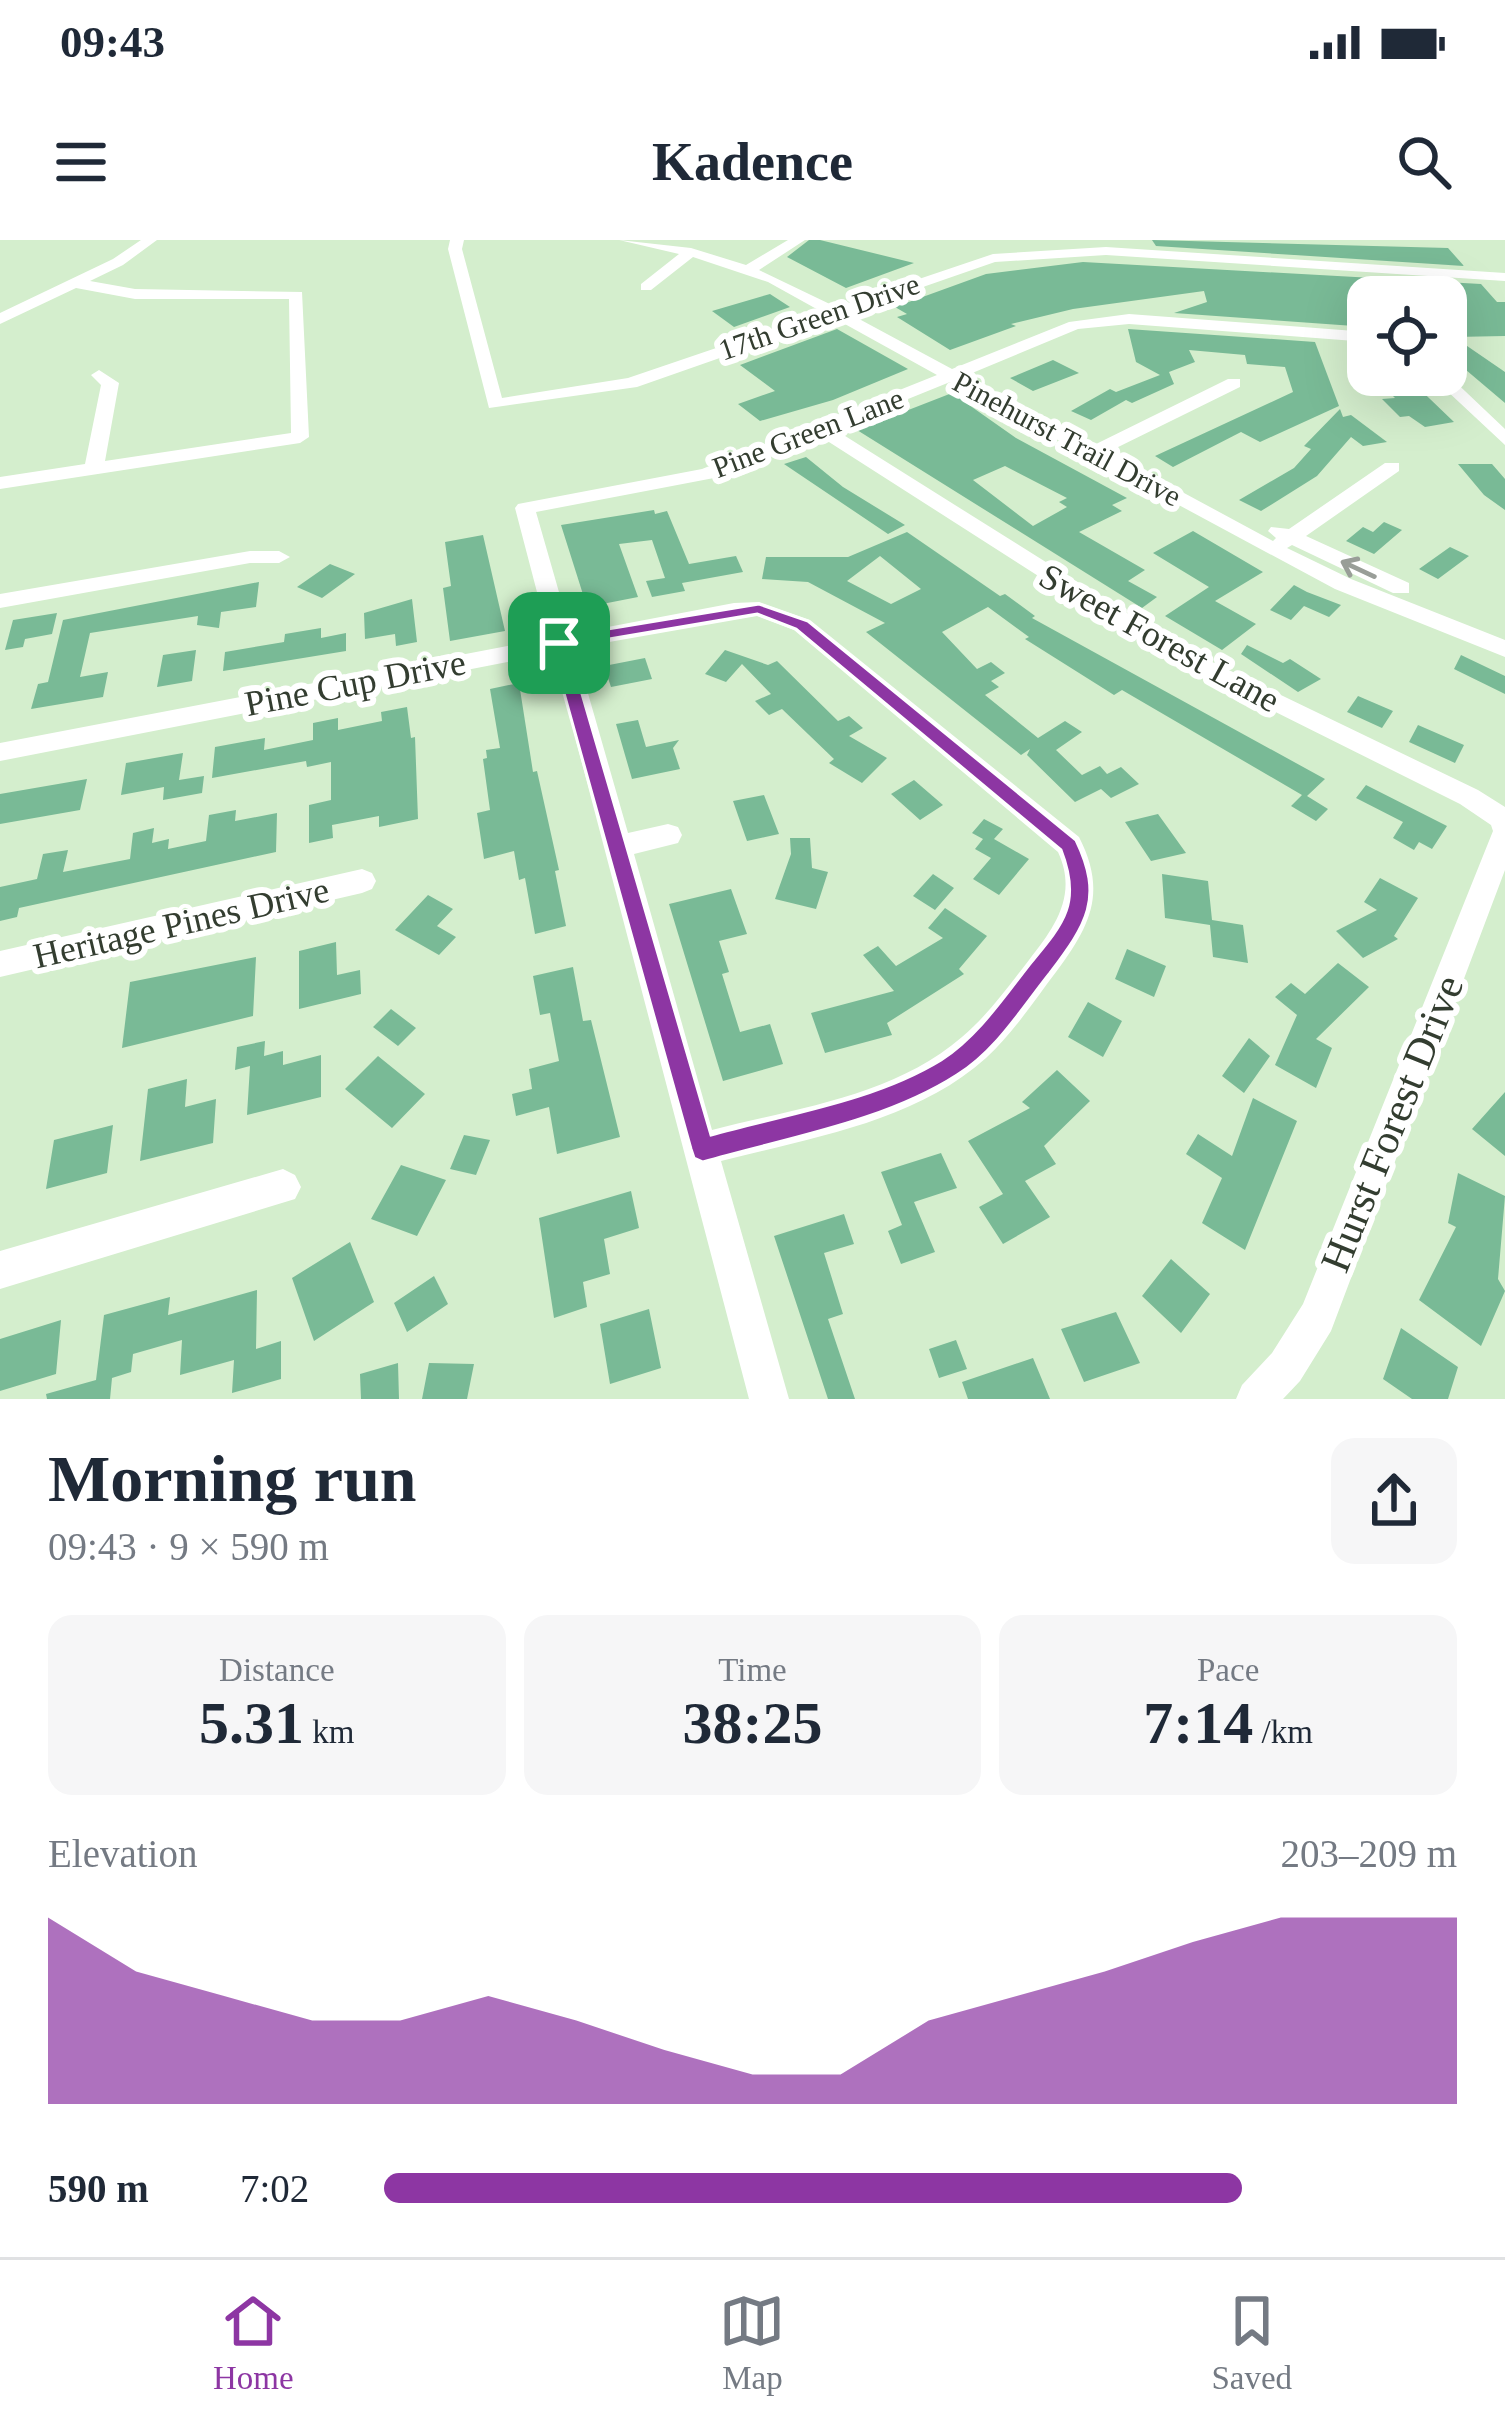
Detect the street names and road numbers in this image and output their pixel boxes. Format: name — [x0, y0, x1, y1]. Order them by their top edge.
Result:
street label: 17th Green Drive — [714, 267, 923, 366]
street label: Pinehurst Trail Drive — [948, 365, 1187, 513]
street label: Pine Green Lane — [708, 381, 908, 484]
street label: Sweet Forest Lane — [1033, 555, 1286, 720]
street label: Pine Cup Drive — [241, 642, 469, 724]
street label: Heritage Pines Drive — [30, 870, 333, 976]
street label: Hurst Forest Drive — [1312, 969, 1472, 1278]

